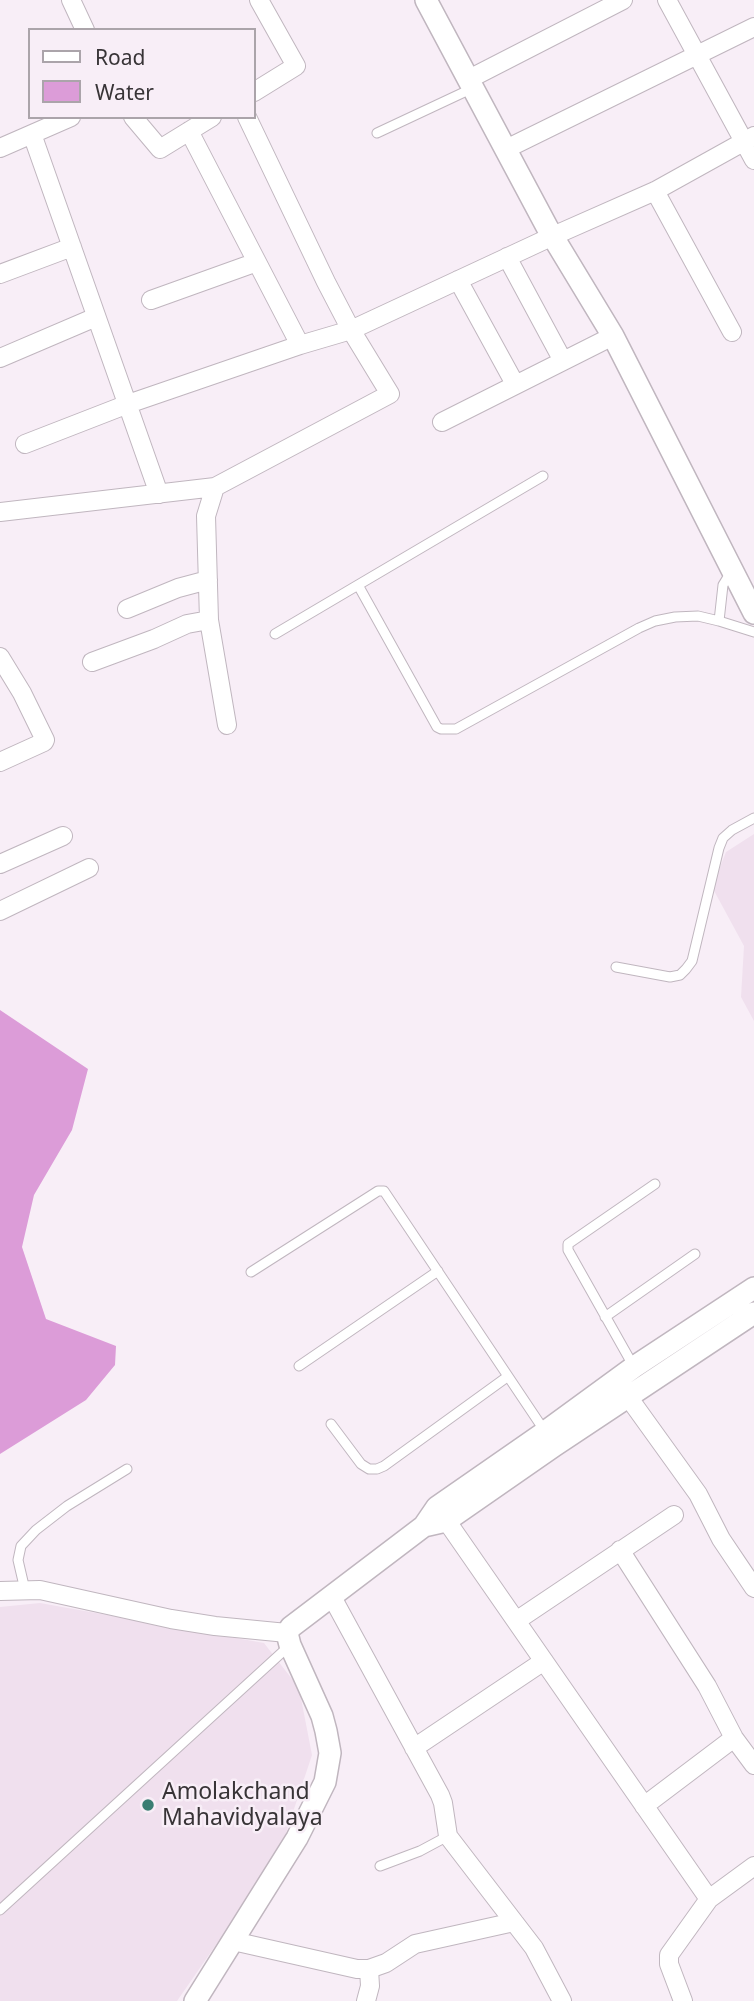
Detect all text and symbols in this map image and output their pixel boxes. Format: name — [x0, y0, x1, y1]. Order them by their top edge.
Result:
legend — [28, 28, 256, 119]
text: Road — [95, 43, 145, 71]
text: Water — [95, 78, 154, 106]
place label: Amolakchand Mahavidyalaya — [162, 1778, 323, 1832]
marker: Amolakchand Mahavidyalaya — [140, 1797, 156, 1813]

